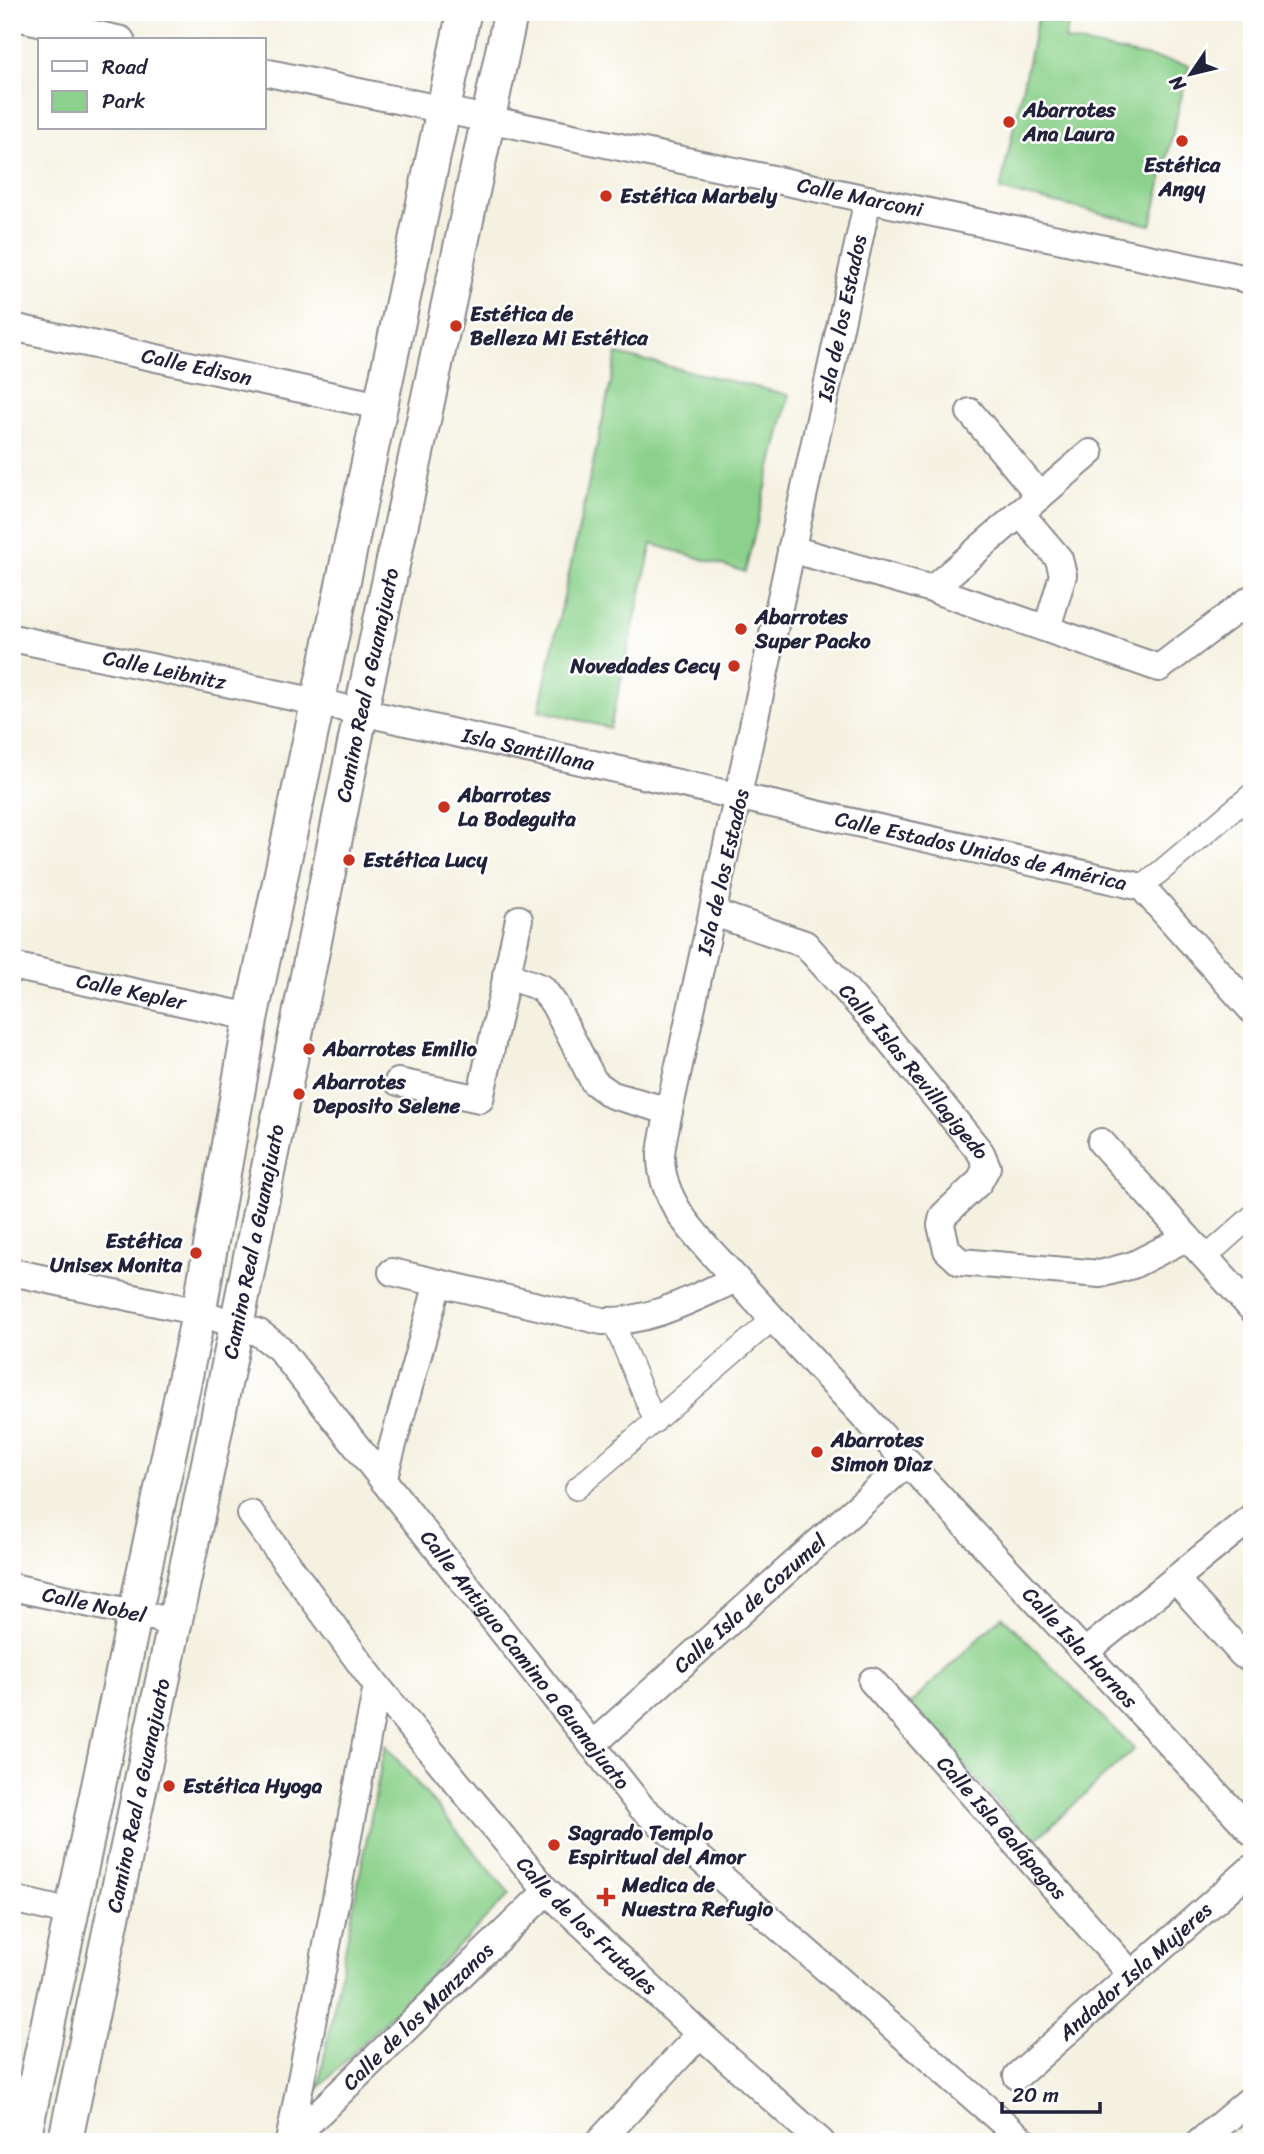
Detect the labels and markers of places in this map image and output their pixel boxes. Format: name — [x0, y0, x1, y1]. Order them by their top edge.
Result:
place label: Abarrotes Ana Laura — [1022, 91, 1116, 153]
marker: Abarrotes Ana Laura — [1001, 114, 1017, 130]
marker: Estética Angy — [1174, 133, 1190, 149]
place label: Estética Angy — [1144, 146, 1222, 208]
place label: Estética Marbely — [620, 177, 778, 215]
marker: Estética Marbely — [598, 188, 614, 204]
place label: Estética de Belleza Mi Estética — [470, 295, 649, 357]
marker: Estética de Belleza Mi Estética — [448, 318, 464, 334]
place label: Abarrotes Super Packo — [754, 598, 871, 660]
marker: Abarrotes Super Packo — [733, 621, 749, 637]
place label: Novedades Cecy — [570, 647, 721, 685]
marker: Novedades Cecy — [726, 658, 742, 674]
place label: Abarrotes La Bodeguita — [457, 776, 576, 838]
marker: Abarrotes La Bodeguita — [436, 799, 452, 815]
place label: Estética Lucy — [363, 841, 488, 879]
marker: Estética Lucy — [341, 852, 357, 868]
place label: Abarrotes Emilio — [322, 1030, 478, 1068]
marker: Abarrotes Emilio — [301, 1041, 317, 1057]
place label: Abarrotes Deposito Selene — [312, 1063, 461, 1125]
marker: Abarrotes Deposito Selene — [291, 1086, 307, 1102]
place label: Estética Unisex Monita — [50, 1222, 183, 1284]
marker: Estética Unisex Monita — [188, 1245, 204, 1261]
place label: Abarrotes Simon Diaz — [830, 1421, 933, 1483]
marker: Abarrotes Simon Diaz — [809, 1444, 825, 1460]
place label: Estética Hyoga — [183, 1767, 323, 1805]
marker: Estética Hyoga — [161, 1778, 177, 1794]
place label: Sagrado Templo Espiritual del Amor — [567, 1814, 747, 1876]
marker: Sagrado Templo Espiritual del Amor — [546, 1837, 562, 1853]
place label: Medica de Nuestra Refugio — [621, 1866, 774, 1928]
marker: Medica de Nuestra Refugio — [596, 1887, 616, 1907]

